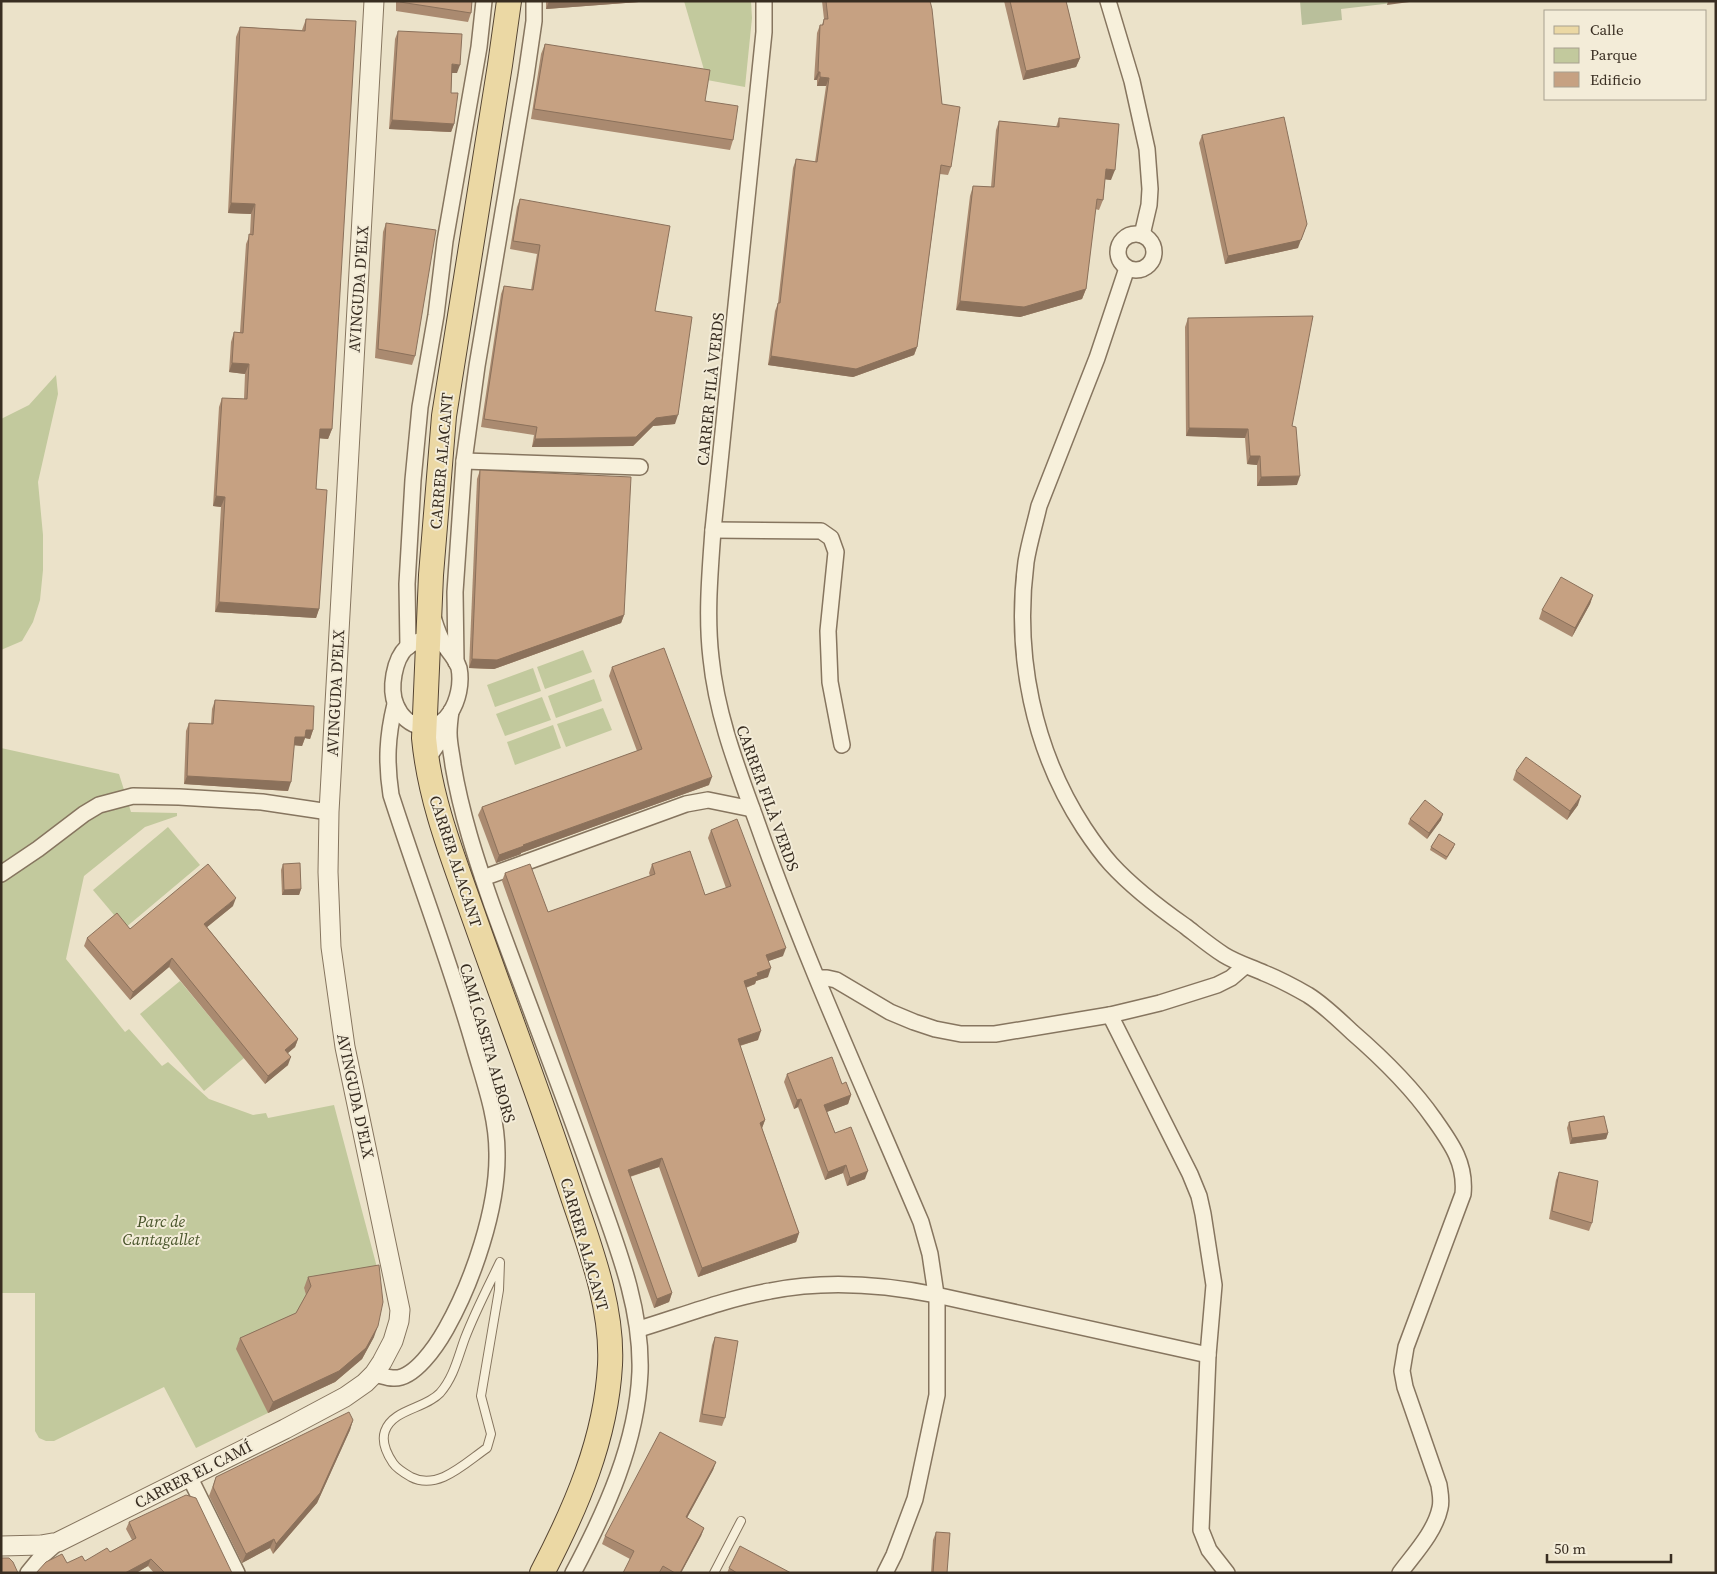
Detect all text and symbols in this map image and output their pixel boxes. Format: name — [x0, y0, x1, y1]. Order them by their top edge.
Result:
legend — [1544, 10, 1707, 100]
text: Calle — [1590, 19, 1624, 40]
text: Parque — [1590, 44, 1638, 65]
text: Edificio — [1590, 69, 1641, 90]
street label: AVINGUDA D'ELX — [343, 224, 373, 353]
street label: CARRER FILÀ VERDS — [691, 311, 729, 467]
street label: CARRER ALACANT — [424, 391, 458, 530]
street label: AVINGUDA D'ELX — [321, 628, 349, 757]
street label: CARRER FILÀ VERDS — [731, 722, 805, 874]
street label: CARRER ALACANT — [424, 792, 488, 930]
street label: CAMÍ CASETA ALBORS — [455, 961, 521, 1125]
street label: AVINGUDA D'ELX — [332, 1032, 380, 1161]
street label: CARRER ALACANT — [556, 1175, 615, 1313]
park label: Parc de Cantagallet — [123, 1210, 200, 1250]
street label: CARRER EL CAMÍ — [131, 1435, 256, 1513]
scale bar — [1547, 1532, 1671, 1564]
text: 50 m — [1554, 1538, 1586, 1559]

